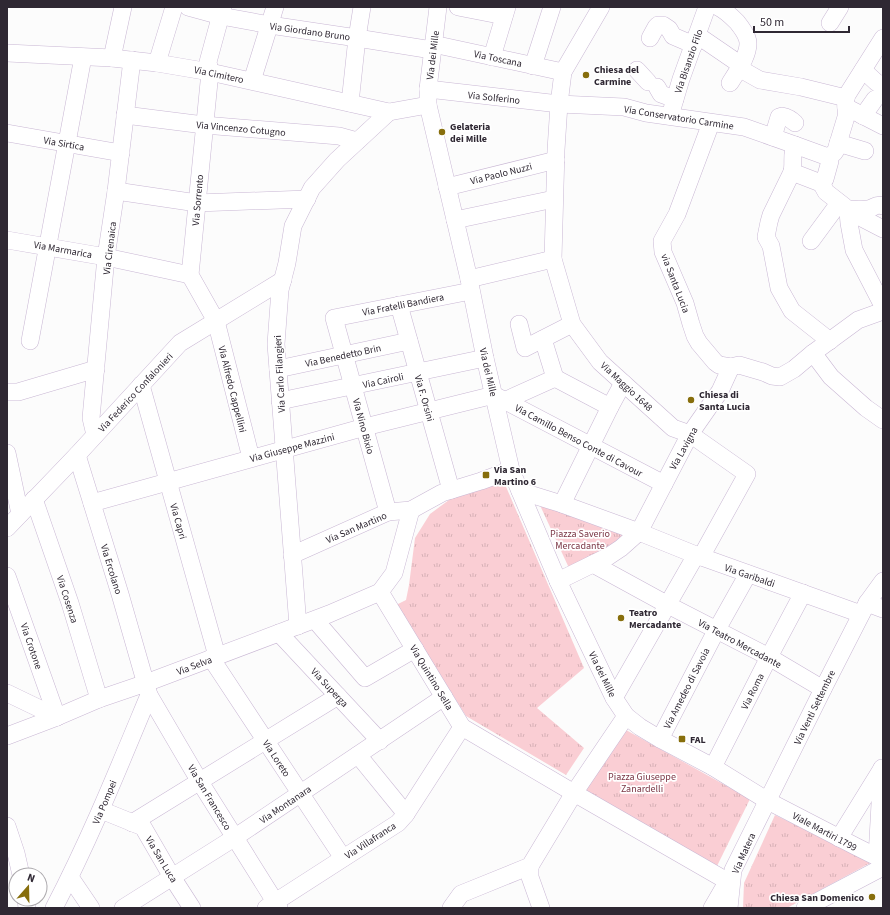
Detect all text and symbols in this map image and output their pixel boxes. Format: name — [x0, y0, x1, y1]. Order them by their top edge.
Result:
scale bar — [754, 8, 849, 34]
text: 50 m — [760, 14, 784, 31]
street label: Via Giordano Bruno — [269, 19, 351, 45]
street label: Via Bisanzio Filo — [671, 27, 707, 95]
street label: Via dei Mille — [423, 30, 443, 81]
street label: Via Toscana — [472, 47, 523, 71]
street label: Via Cimitero — [193, 63, 245, 87]
place label: Chiesa del Carmine — [594, 63, 639, 89]
marker: Chiesa del Carmine — [581, 70, 591, 80]
street label: Via Solferino — [467, 88, 521, 108]
street label: Via Conservatorio Carmine — [623, 102, 735, 134]
street label: Via Vincenzo Cotugno — [196, 118, 286, 140]
place label: Gelateria dei Mille — [450, 120, 490, 146]
marker: Gelateria dei Mille — [437, 127, 447, 137]
street label: Via Sirtica — [42, 134, 85, 154]
street label: Via Paolo Nuzzi — [469, 160, 534, 188]
street label: Via Sorrento — [189, 174, 207, 226]
street label: Via Cirenaica — [100, 221, 120, 276]
street label: Via Marmarica — [32, 238, 93, 262]
street label: via Santa Lucia — [657, 252, 693, 315]
street label: Via Fratelli Bandiera — [361, 290, 445, 320]
street label: Via Carlo Filangieri — [271, 335, 289, 413]
street label: Via Benedetto Brin — [304, 341, 383, 371]
street label: Via Alfredo Cappellini — [214, 344, 250, 434]
street label: Via dei Mille — [476, 347, 500, 398]
street label: Via Federico Confalonieri — [95, 350, 176, 435]
street label: Via Maggio 1648 — [597, 359, 656, 415]
street label: Via Cairoli — [361, 370, 405, 392]
street label: Via F. Orsini — [411, 373, 437, 423]
place label: Chiesa di Santa Lucia — [699, 388, 750, 414]
marker: Chiesa di Santa Lucia — [686, 395, 696, 405]
street label: Via Nino Bixio — [349, 397, 377, 456]
street label: Via Camillo Benso Conte di Cavour — [512, 401, 645, 481]
street label: Via Lavigna — [666, 424, 701, 473]
street label: Via Giuseppe Mazzini — [248, 430, 336, 466]
place label: Via San Martino 6 — [493, 463, 536, 489]
marker: Via San Martino 6 — [481, 470, 491, 480]
street label: Via Capri — [166, 502, 190, 541]
street label: Via San Martino — [324, 509, 389, 547]
park label: Piazza Saverio Mercadante — [550, 527, 610, 553]
street label: Via Ercolano — [97, 543, 125, 596]
street label: Via Garibaldi — [722, 561, 777, 591]
street label: Via Cosenza — [53, 574, 81, 625]
place label: Teatro Mercadante — [629, 606, 681, 632]
marker: Teatro Mercadante — [616, 613, 626, 623]
street label: Via Teatro Mercadante — [695, 616, 784, 672]
street label: Via Crotone — [17, 621, 46, 671]
street label: Via Quintino Sella — [406, 642, 456, 713]
street label: Via Amedeo di Savoia — [660, 646, 713, 731]
street label: Via dei Mille — [585, 649, 619, 700]
street label: Via Selva — [175, 653, 214, 679]
street label: Via Superga — [307, 665, 351, 710]
street label: Via Venti Settembre — [791, 668, 839, 747]
street label: Via Roma — [738, 671, 768, 712]
place label: FAL — [690, 733, 706, 747]
marker: FAL — [677, 734, 687, 744]
street label: Via Loreto — [259, 737, 293, 780]
street label: Via San Francesco — [184, 762, 234, 833]
park label: Piazza Giuseppe Zanardelli — [608, 770, 676, 796]
street label: Via Pompei — [89, 778, 121, 827]
street label: Via Montanara — [257, 782, 314, 827]
street label: Viale Martiri 1799 — [790, 809, 859, 855]
street label: Via Villafranca — [342, 819, 399, 863]
street label: Via Matera — [729, 831, 759, 876]
street label: Via San Luca — [142, 834, 181, 885]
north arrow — [8, 867, 48, 907]
text: N — [25, 870, 37, 886]
place label: Chiesa San Domenico — [770, 891, 864, 905]
marker: Chiesa San Domenico — [867, 892, 877, 902]

